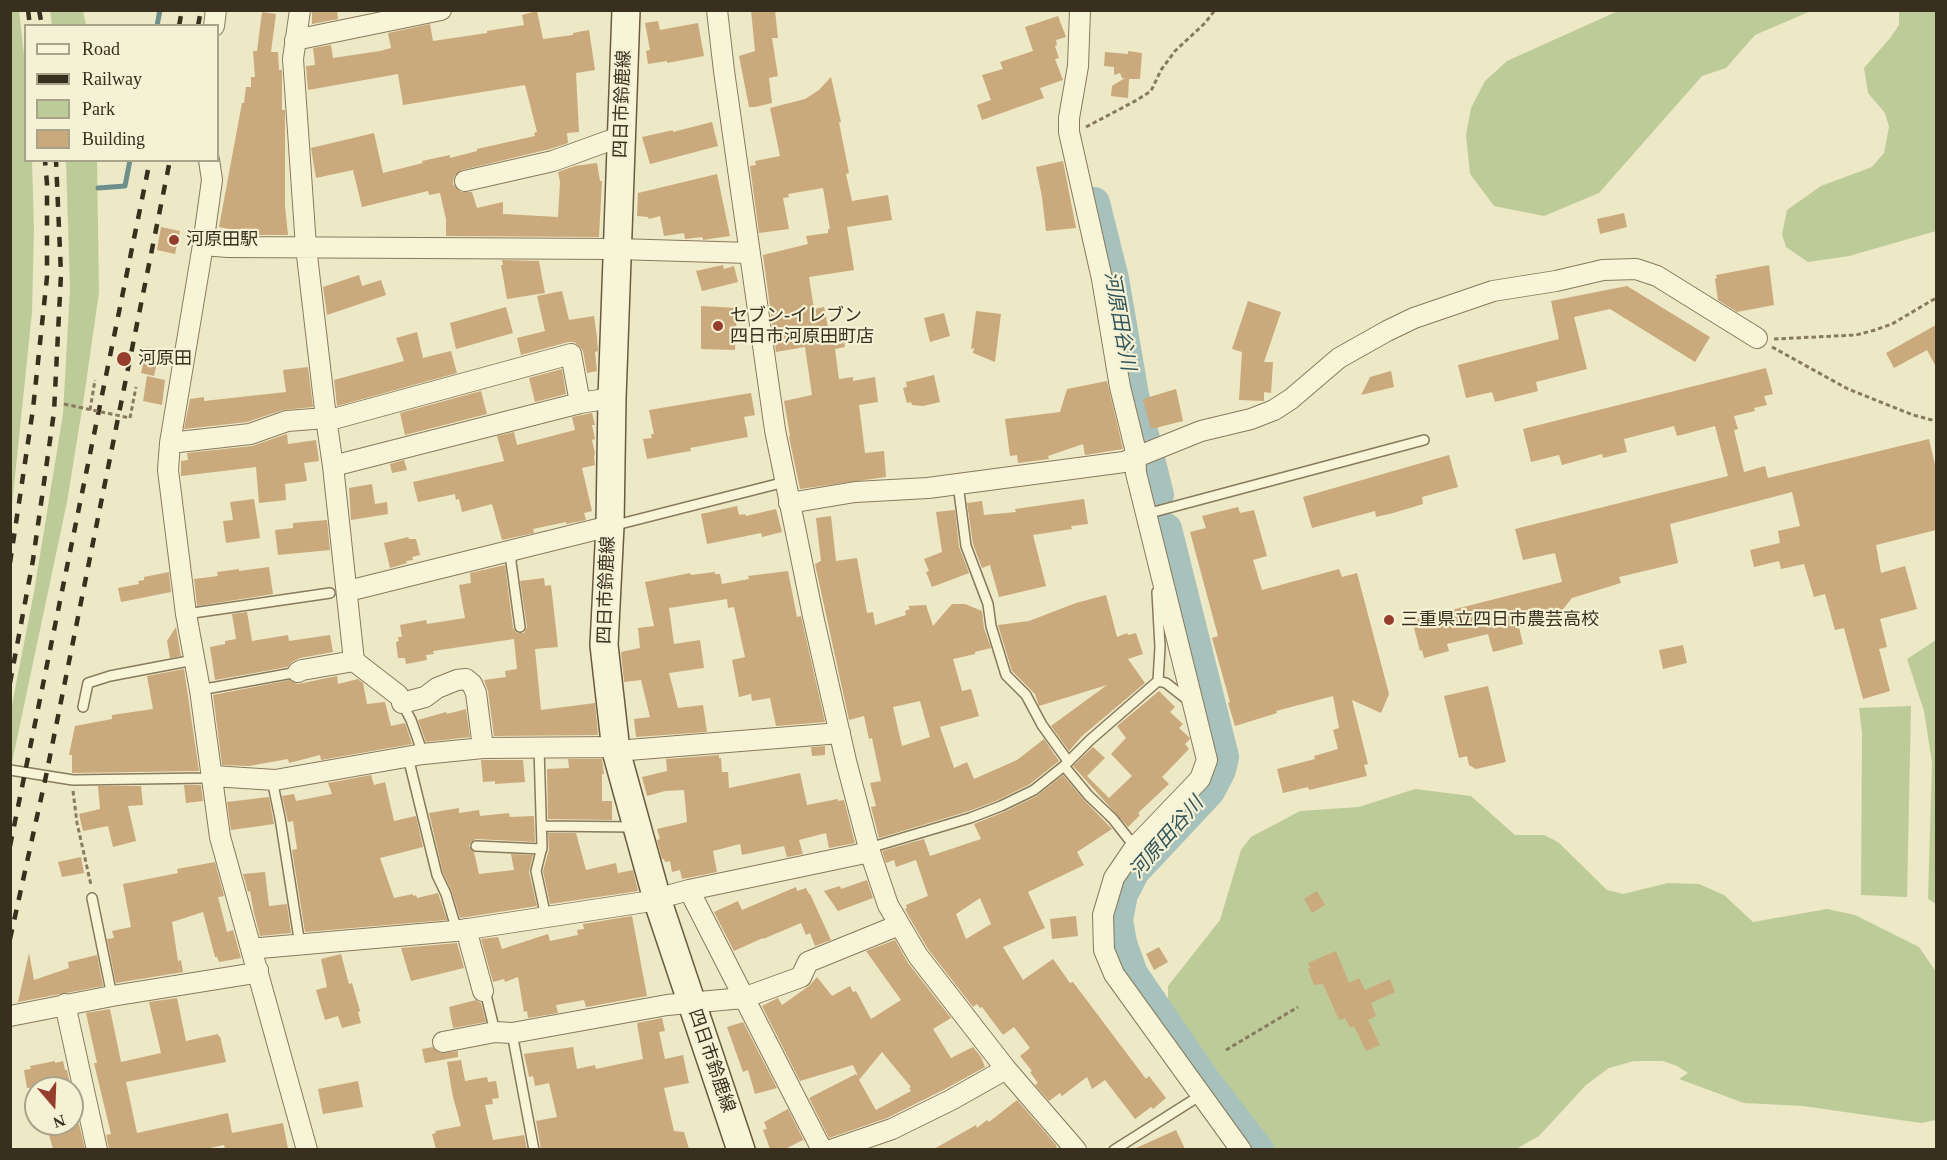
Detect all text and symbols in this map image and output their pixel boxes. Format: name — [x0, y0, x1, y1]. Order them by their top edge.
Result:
legend — [24, 24, 219, 162]
text: Road — [82, 39, 120, 59]
street label: 四日市鈴鹿線 — [610, 50, 636, 158]
text: Railway — [82, 69, 142, 89]
text: Park — [82, 99, 115, 119]
text: Building — [82, 129, 145, 149]
place label: 河原田駅 — [186, 229, 258, 251]
marker: 河原田駅 — [167, 233, 181, 247]
water label: 河原田谷川 — [1098, 270, 1140, 372]
place label: セブン-イレブン 四日市河原田町店 — [730, 305, 874, 348]
marker: セブン-イレブン 四日市河原田町店 — [711, 319, 725, 333]
place label: 河原田 — [138, 348, 192, 370]
marker: 河原田 — [115, 350, 133, 368]
street label: 四日市鈴鹿線 — [594, 536, 620, 644]
place label: 三重県立四日市農芸高校 — [1401, 609, 1599, 631]
marker: 三重県立四日市農芸高校 — [1382, 613, 1396, 627]
water label: 河原田谷川 — [1125, 792, 1209, 884]
street label: 四日市鈴鹿線 — [683, 1006, 739, 1116]
north arrow — [24, 1076, 84, 1136]
text: N — [51, 1112, 68, 1132]

